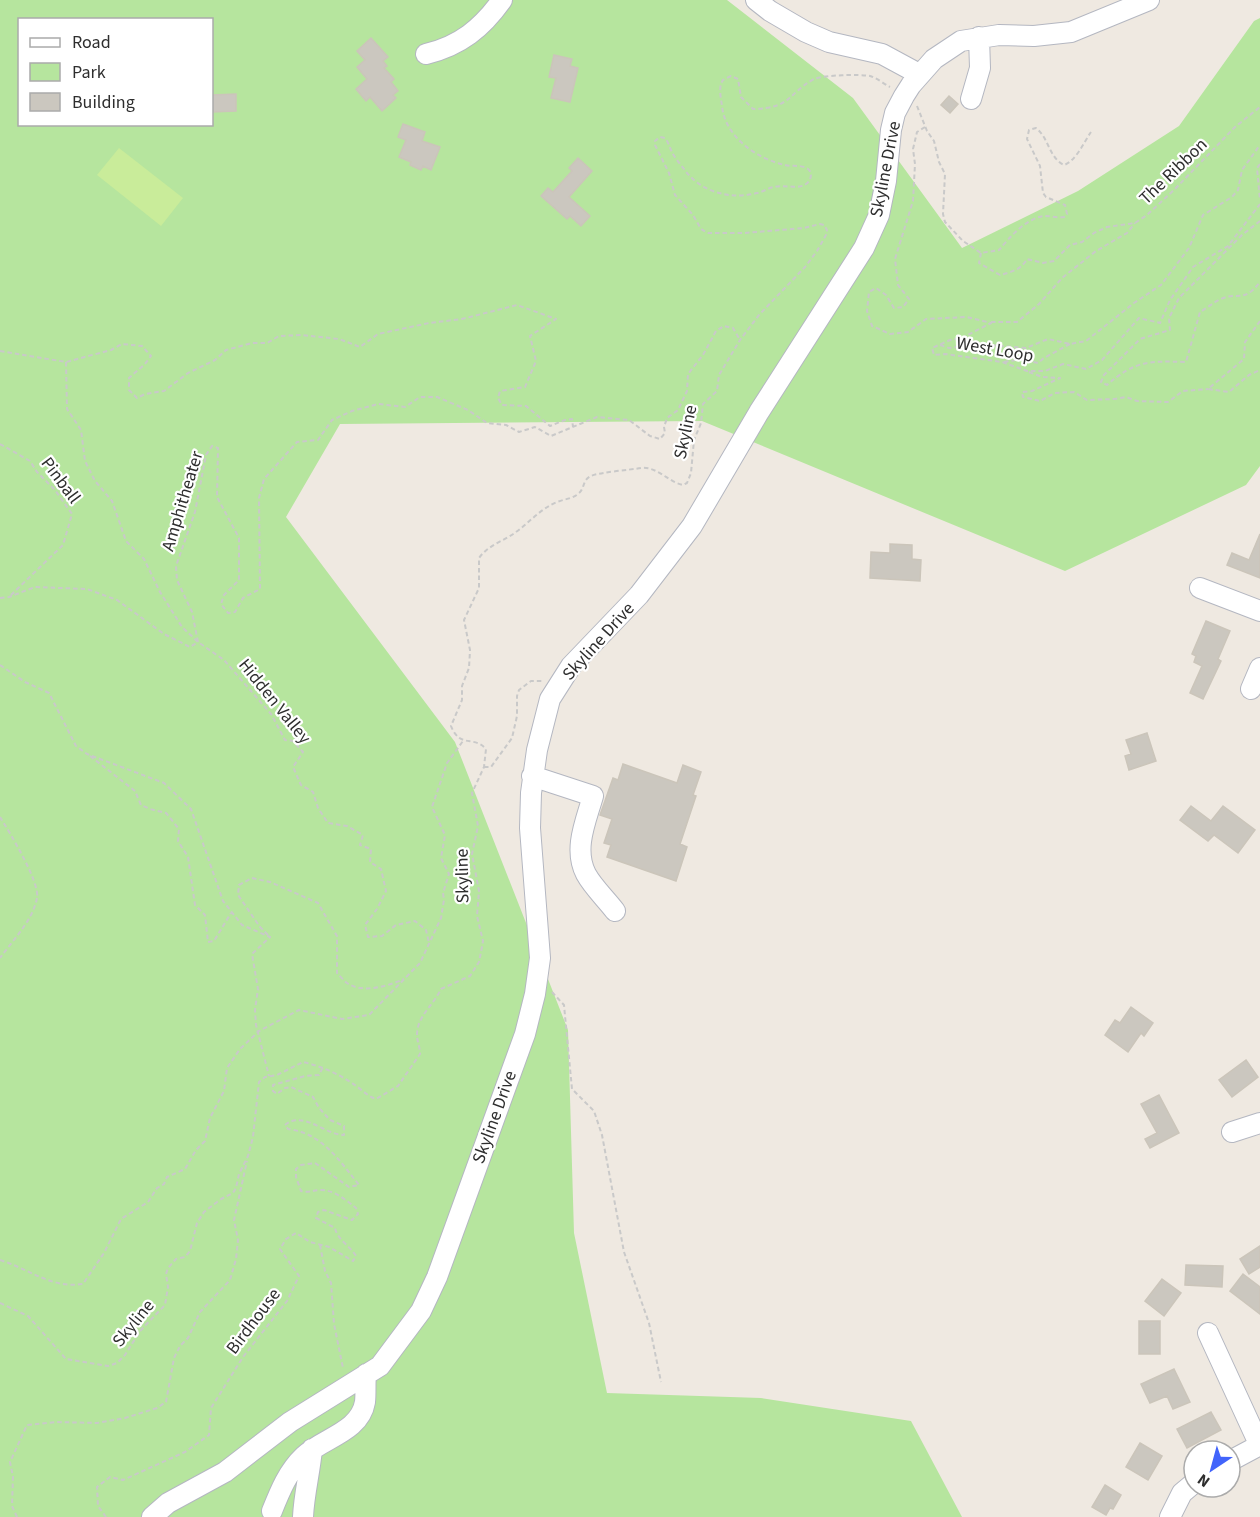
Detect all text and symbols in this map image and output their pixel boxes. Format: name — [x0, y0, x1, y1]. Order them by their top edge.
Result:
legend — [18, 18, 213, 126]
text: Road — [72, 30, 111, 55]
text: Park — [72, 60, 106, 85]
text: Building — [72, 90, 135, 115]
street label: Skyline Drive — [864, 119, 907, 219]
street label: The Ribbon — [1134, 132, 1213, 210]
street label: West Loop — [954, 330, 1035, 369]
street label: Skyline — [668, 403, 703, 461]
street label: Amphitheater — [155, 447, 210, 554]
street label: Pinball — [35, 452, 86, 509]
street label: Skyline Drive — [557, 597, 640, 686]
street label: Hidden Valley — [232, 653, 317, 750]
street label: Skyline — [450, 848, 475, 904]
street label: Skyline Drive — [466, 1067, 523, 1167]
street label: Birdhouse — [220, 1283, 287, 1360]
street label: Skyline — [106, 1294, 160, 1352]
north arrow — [1182, 1439, 1242, 1499]
text: N — [1193, 1468, 1215, 1492]

